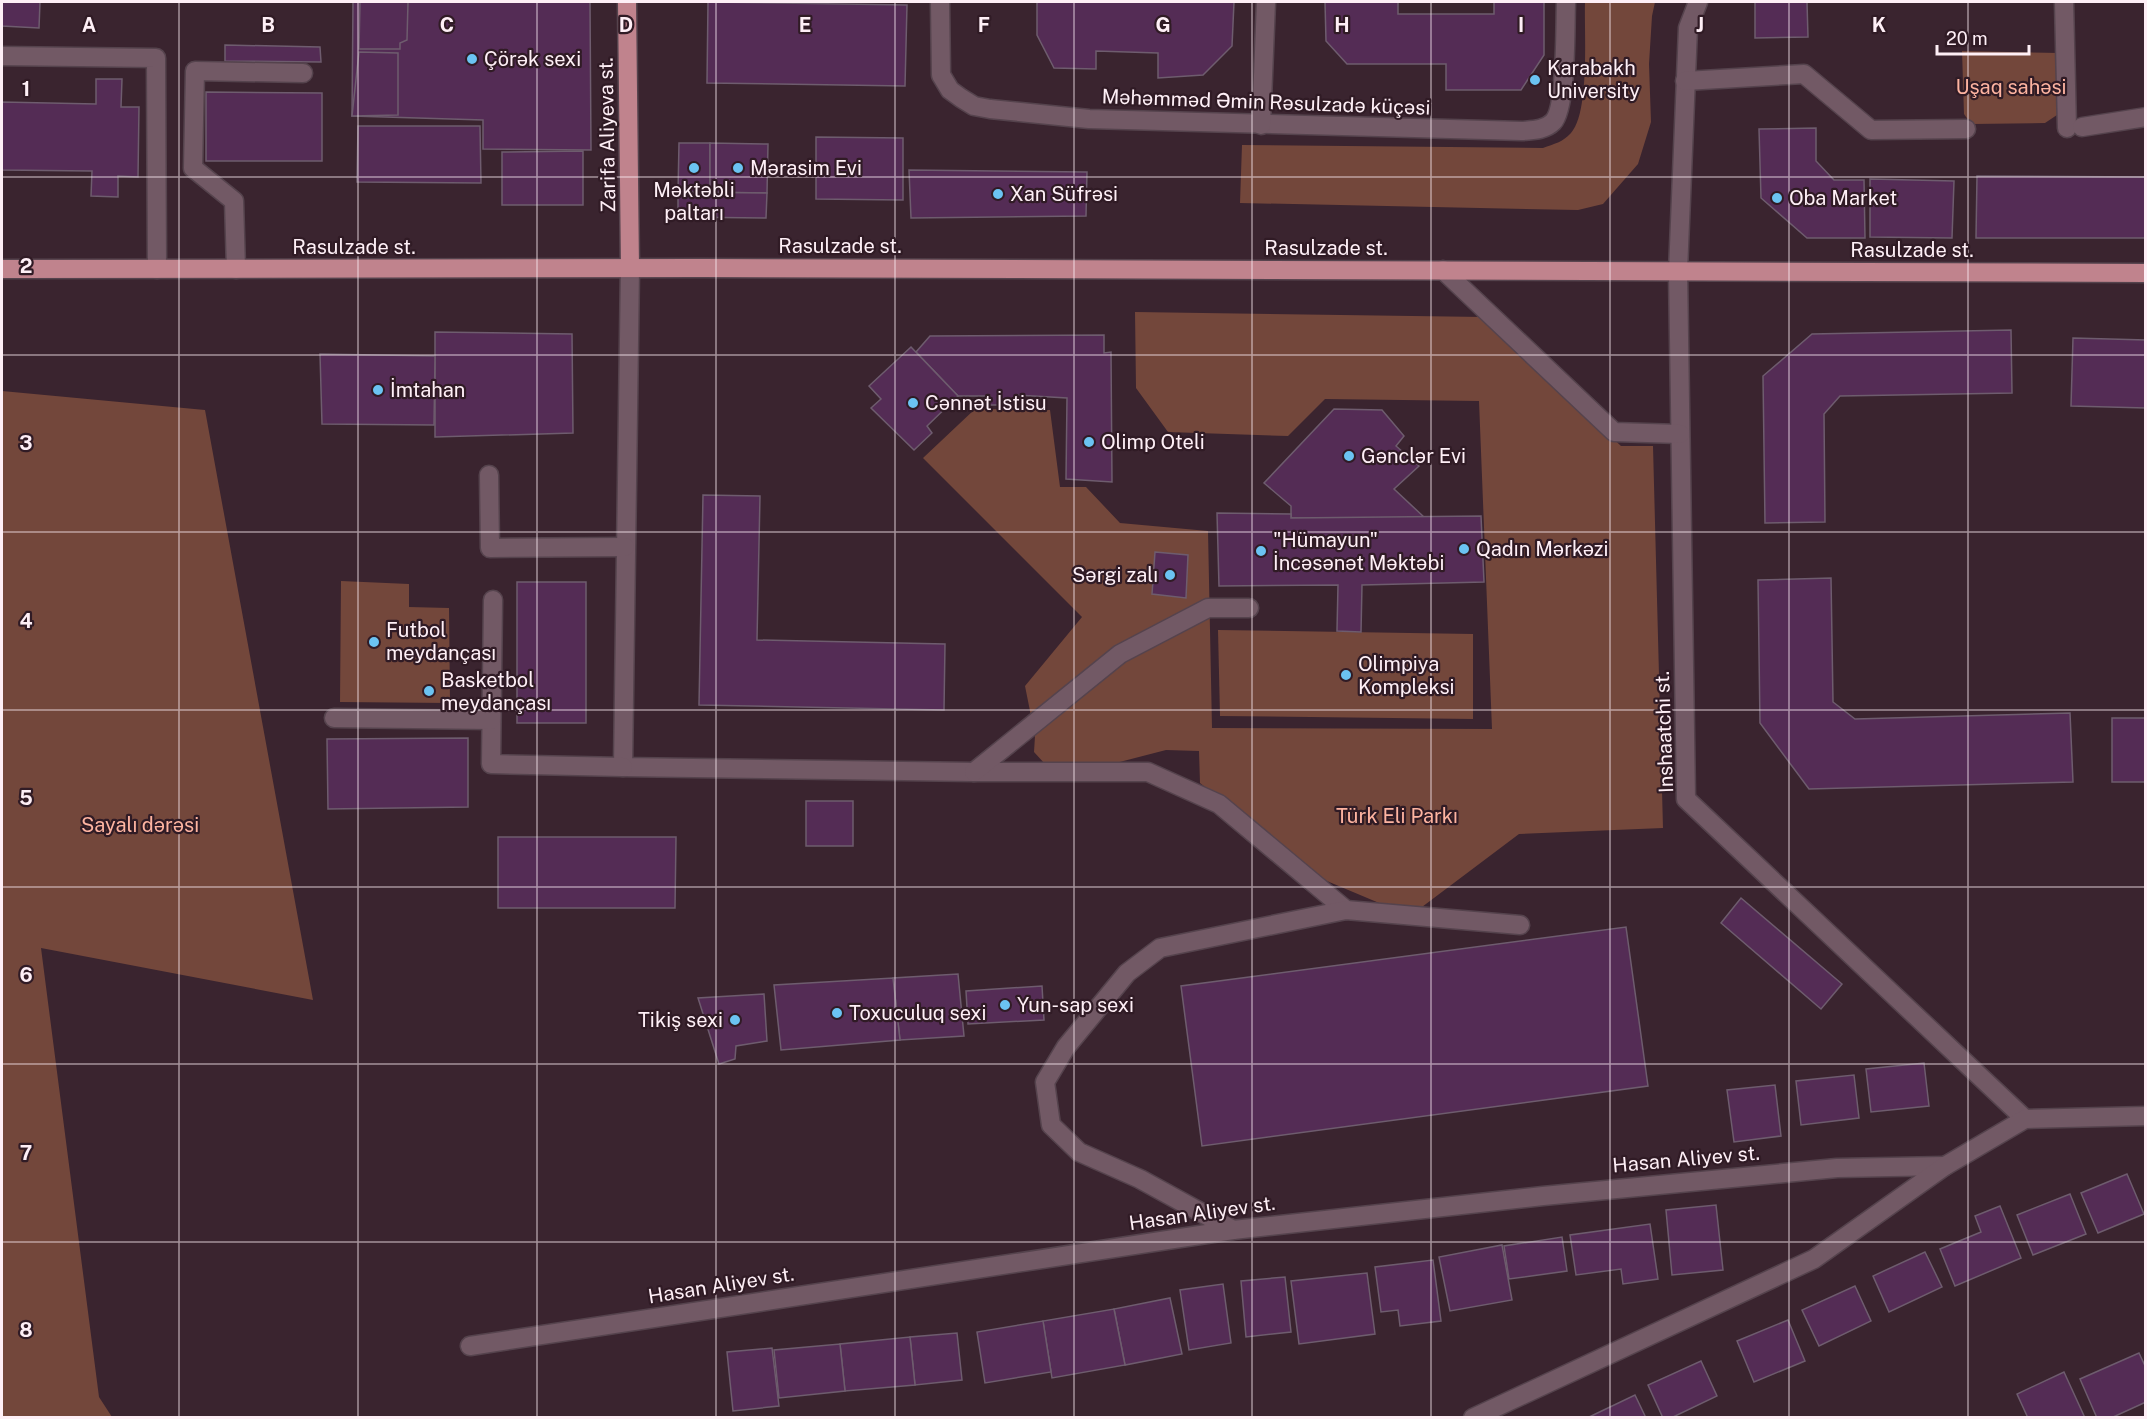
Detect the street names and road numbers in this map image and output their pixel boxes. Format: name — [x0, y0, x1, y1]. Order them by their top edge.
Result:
street label: Zarifa Aliyeva st. — [594, 57, 620, 213]
street label: Məhəmməd Əmin Rəsulzadə küçəsi — [1101, 84, 1431, 120]
street label: Rasulzade st. — [778, 234, 902, 258]
street label: Rasulzade st. — [292, 235, 416, 259]
street label: Rasulzade st. — [1264, 236, 1388, 260]
street label: Rasulzade st. — [1850, 238, 1974, 262]
street label: Inshaatchi st. — [1650, 671, 1678, 793]
street label: Hasan Aliyev st. — [1611, 1141, 1761, 1177]
street label: Hasan Aliyev st. — [1127, 1191, 1277, 1235]
street label: Hasan Aliyev st. — [646, 1262, 796, 1308]

